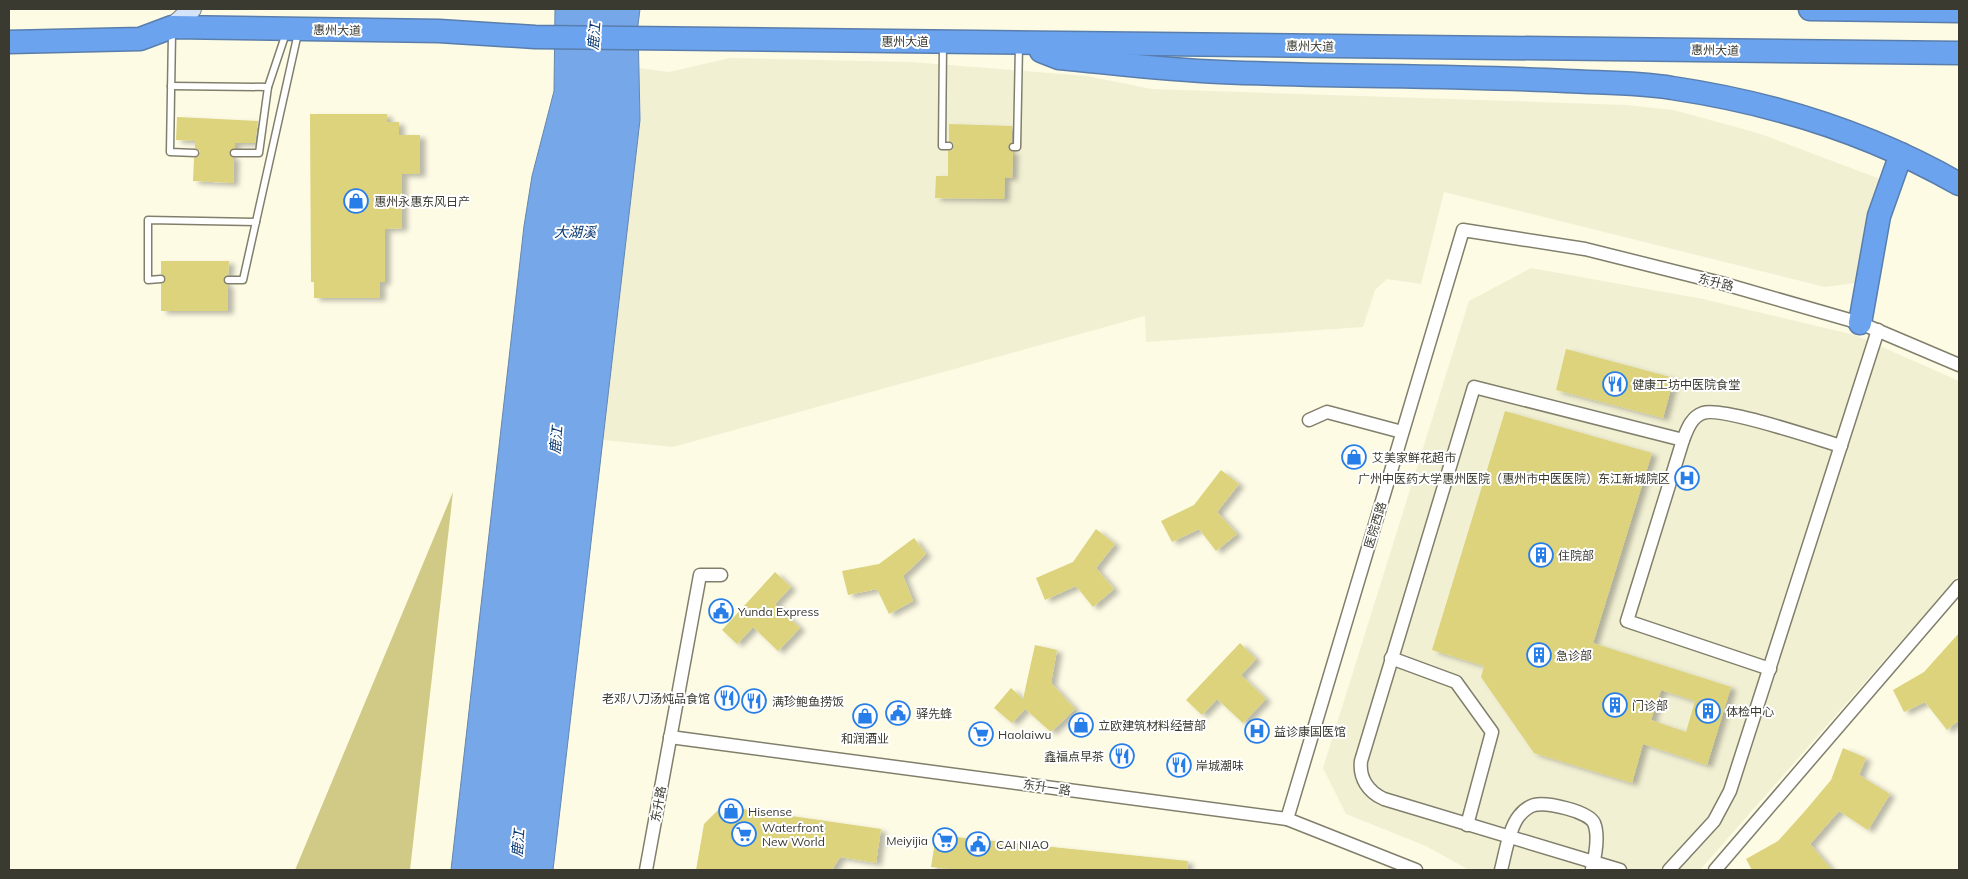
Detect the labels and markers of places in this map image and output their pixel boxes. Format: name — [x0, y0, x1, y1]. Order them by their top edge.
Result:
shop icon: 惠州永惠东风日产 — [343, 188, 369, 214]
place label: 惠州永惠东风日产 — [374, 194, 470, 209]
restaurant icon: 健康工坊中医院食堂 — [1602, 371, 1628, 397]
place label: 健康工坊中医院食堂 — [1632, 377, 1740, 392]
shop icon: 艾美家鲜花超市 — [1341, 444, 1367, 470]
place label: 艾美家鲜花超市 — [1372, 450, 1456, 465]
hospital icon: 广州中医药大学惠州医院（惠州市中医医院）东江新城院区 — [1674, 465, 1700, 491]
place label: 广州中医药大学惠州医院（惠州市中医医院）东江新城院区 — [1358, 471, 1670, 486]
building icon: 住院部 — [1528, 542, 1554, 568]
place label: 住院部 — [1558, 548, 1594, 563]
public building icon: Yunda Express — [708, 598, 734, 624]
place label: Yunda Express — [737, 604, 819, 619]
building icon: 急诊部 — [1526, 642, 1552, 668]
place label: 急诊部 — [1556, 648, 1592, 663]
restaurant icon: 老邓八刀汤炖品食馆 — [714, 685, 740, 711]
restaurant icon: 满珍鲍鱼捞饭 — [741, 688, 767, 714]
place label: 老邓八刀汤炖品食馆 — [602, 691, 710, 706]
building icon: 门诊部 — [1602, 692, 1628, 718]
place label: 满珍鲍鱼捞饭 — [772, 694, 844, 709]
place label: 门诊部 — [1632, 698, 1668, 713]
building icon: 体检中心 — [1695, 698, 1721, 724]
public building icon: 驿先蜂 — [885, 700, 911, 726]
shop icon: 和润酒业 — [852, 703, 878, 729]
place label: 体检中心 — [1726, 704, 1774, 719]
place label: 驿先蜂 — [916, 706, 952, 721]
shop icon: 立欧建筑材料经营部 — [1068, 712, 1094, 738]
place label: 立欧建筑材料经营部 — [1098, 718, 1206, 733]
hospital icon: 益诊康国医馆 — [1244, 718, 1270, 744]
supermarket icon: Haolaiwu — [968, 721, 994, 747]
place label: 益诊康国医馆 — [1274, 724, 1346, 739]
place label: Haolaiwu — [998, 727, 1052, 742]
place label: 和润酒业 — [841, 731, 889, 746]
restaurant icon: 鑫福点早茶 — [1109, 743, 1135, 769]
place label: 鑫福点早茶 — [1044, 749, 1104, 764]
restaurant icon: 岸城潮味 — [1166, 752, 1192, 778]
place label: 岸城潮味 — [1196, 758, 1244, 773]
shop icon: Hisense — [718, 798, 744, 824]
place label: Hisense — [748, 804, 792, 819]
place label: Waterfront New World — [762, 820, 825, 849]
supermarket icon: Waterfront New World — [731, 821, 757, 847]
supermarket icon: Meiyijia — [932, 827, 958, 853]
public building icon: CAI NIAO — [965, 831, 991, 857]
place label: Meiyijia — [886, 833, 928, 848]
place label: CAI NIAO — [996, 837, 1049, 852]

